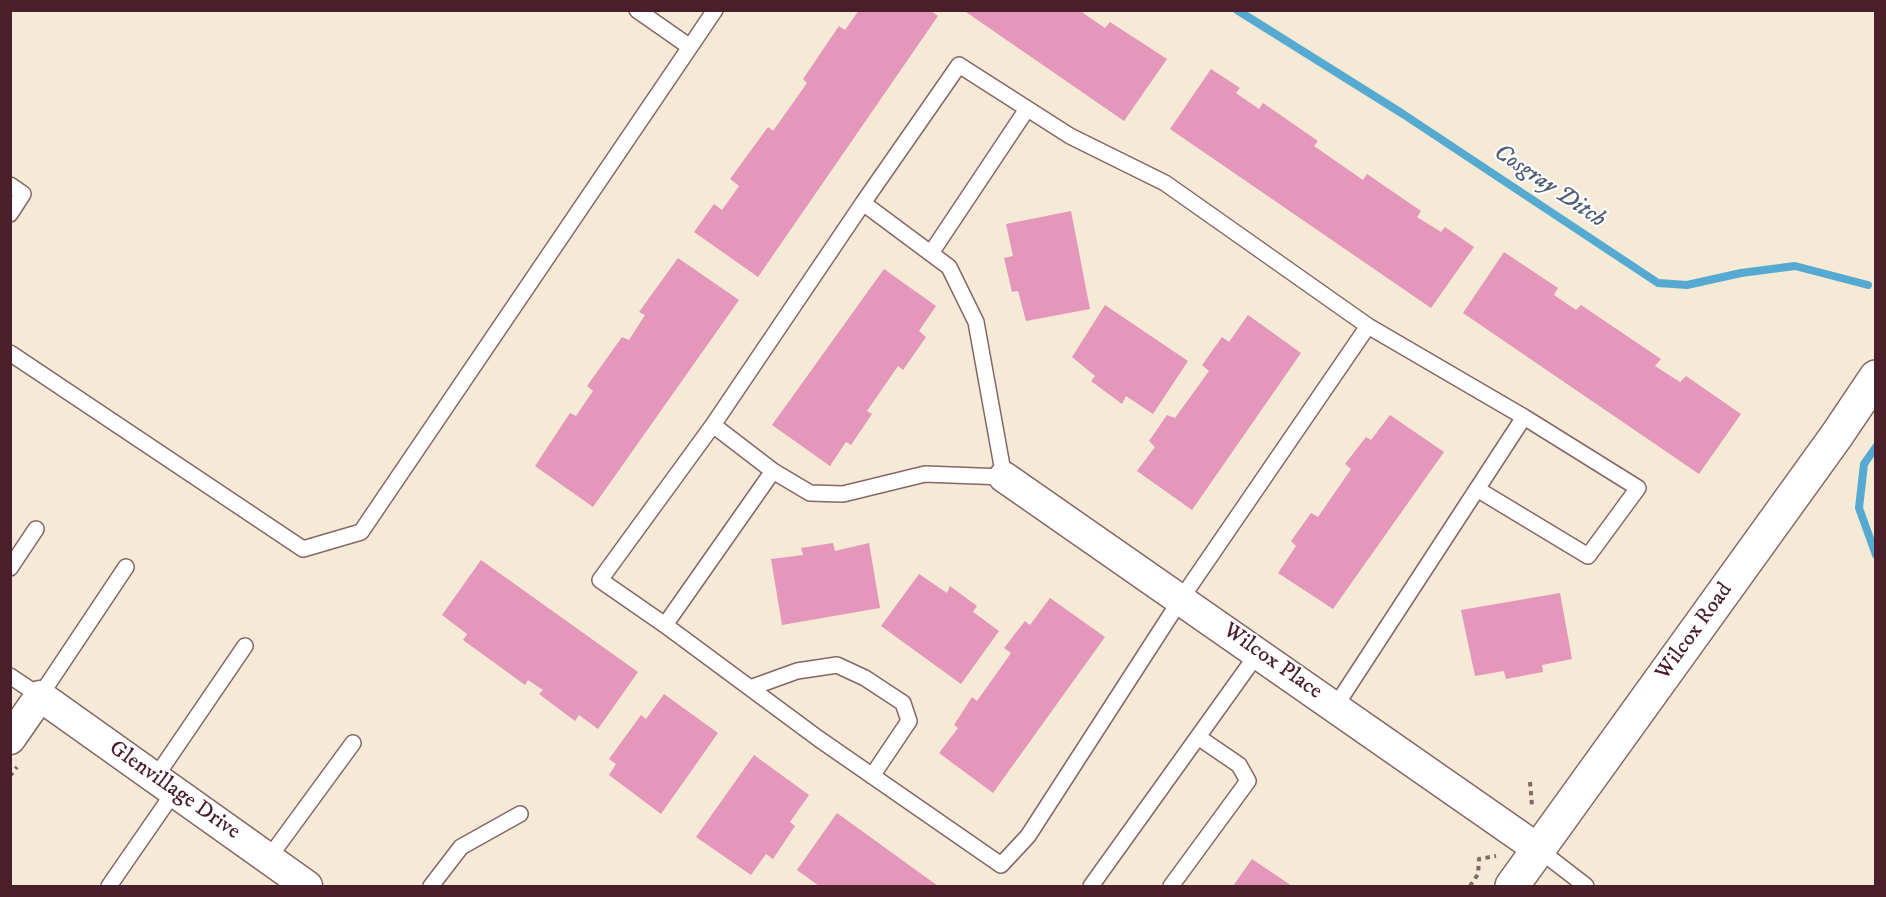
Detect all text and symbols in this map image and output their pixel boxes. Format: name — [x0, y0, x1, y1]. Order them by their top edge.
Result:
water label: Cosgray Ditch — [1488, 139, 1610, 235]
street label: Wilcox Road — [1651, 578, 1739, 686]
street label: Wilcox Place — [1217, 618, 1327, 706]
street label: Glenvillage Drive — [103, 736, 245, 846]

